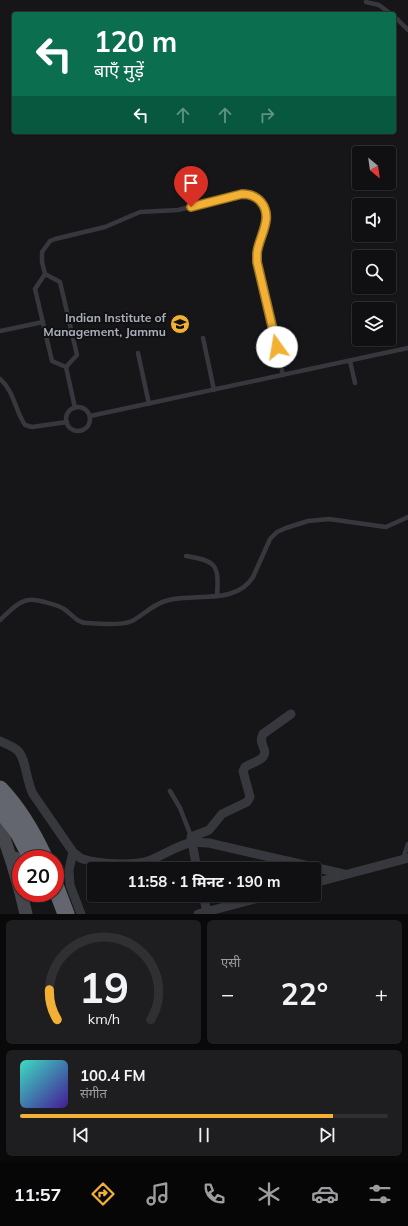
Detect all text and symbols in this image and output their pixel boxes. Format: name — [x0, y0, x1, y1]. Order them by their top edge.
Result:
text: 120 m — [94, 24, 177, 59]
icon: left — [28, 28, 80, 80]
text: बाएँ मुड़ें — [94, 59, 144, 82]
icon: left — [130, 104, 152, 126]
icon: ahead — [172, 104, 194, 126]
icon: ahead — [214, 104, 236, 126]
icon: right — [256, 104, 278, 126]
north arrow — [352, 146, 396, 190]
map controls — [352, 146, 396, 346]
pin — [174, 166, 208, 207]
icon: arrive — [180, 172, 202, 194]
button: sound — [352, 198, 396, 242]
button: search — [352, 250, 396, 294]
button: layers — [352, 302, 396, 346]
place label: Indian Institute of Management, Jammu — [43, 310, 167, 339]
school or university icon: Indian Institute of Management, Jammu — [169, 313, 191, 335]
position arrow — [256, 326, 298, 368]
speed limit sign: 20 — [12, 850, 64, 902]
text: 11:58 · 1 मिनट · 190 m — [128, 872, 280, 891]
text: एसी — [221, 954, 240, 970]
text: 19 — [79, 961, 128, 1013]
text: 22° — [281, 975, 328, 1013]
text: − — [221, 980, 234, 1008]
text: + — [375, 980, 388, 1008]
text: km/h — [87, 1010, 120, 1028]
text: 100.4 FM — [80, 1066, 145, 1085]
text: संगीत — [80, 1085, 107, 1101]
icon: previous — [70, 1124, 92, 1146]
icon: pause — [193, 1124, 215, 1146]
icon: next — [316, 1124, 338, 1146]
icon: directions — [89, 1180, 117, 1208]
icon: music — [144, 1180, 172, 1208]
icon: phone — [200, 1180, 228, 1208]
icon: climate — [255, 1180, 283, 1208]
icon: car — [311, 1180, 339, 1208]
icon: filters — [366, 1180, 394, 1208]
text: 11:57 — [14, 1183, 61, 1206]

